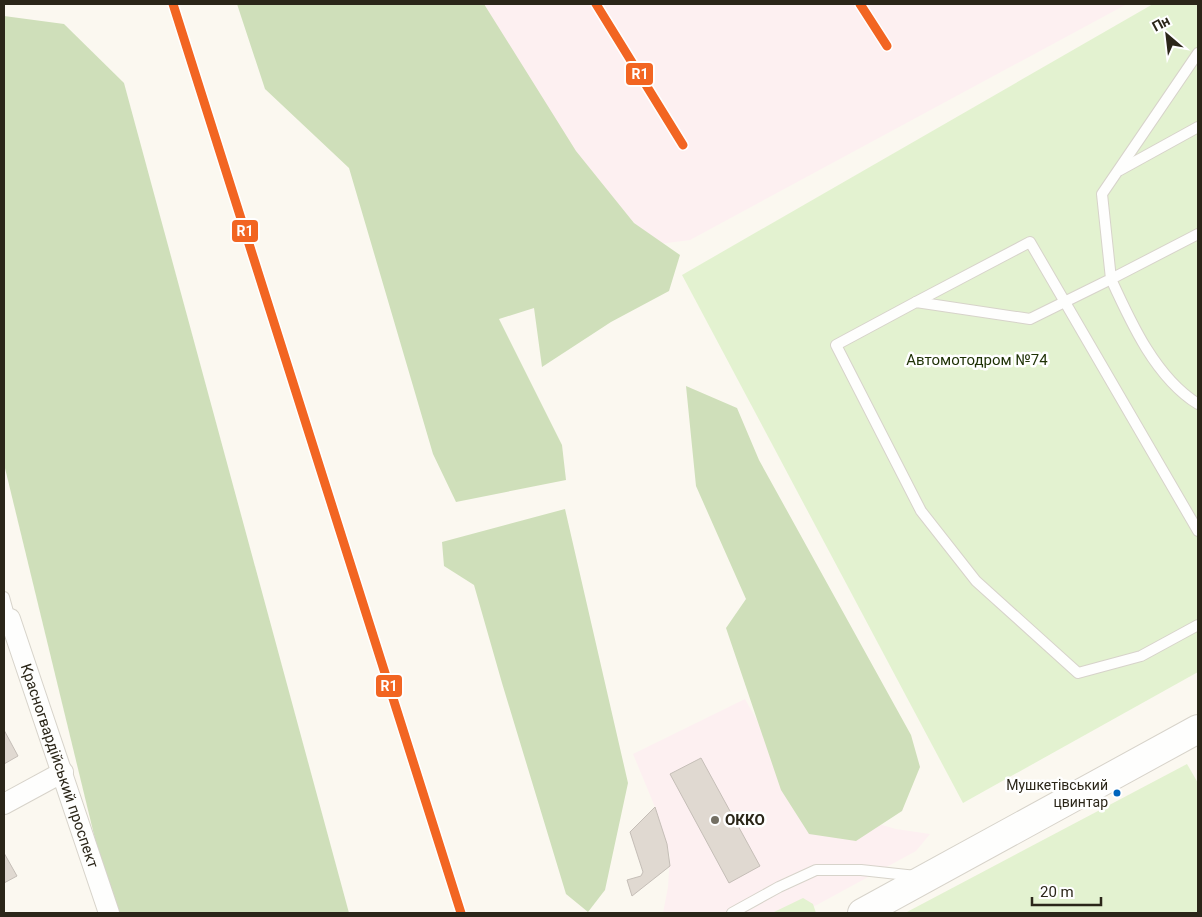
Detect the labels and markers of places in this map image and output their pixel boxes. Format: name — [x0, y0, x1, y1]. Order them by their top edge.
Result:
place label: Мушкетівський цвинтар — [1006, 777, 1108, 810]
marker: Мушкетівський цвинтар — [1112, 788, 1122, 798]
place label: ОККО — [725, 811, 765, 829]
marker: ОККО — [709, 814, 721, 826]

